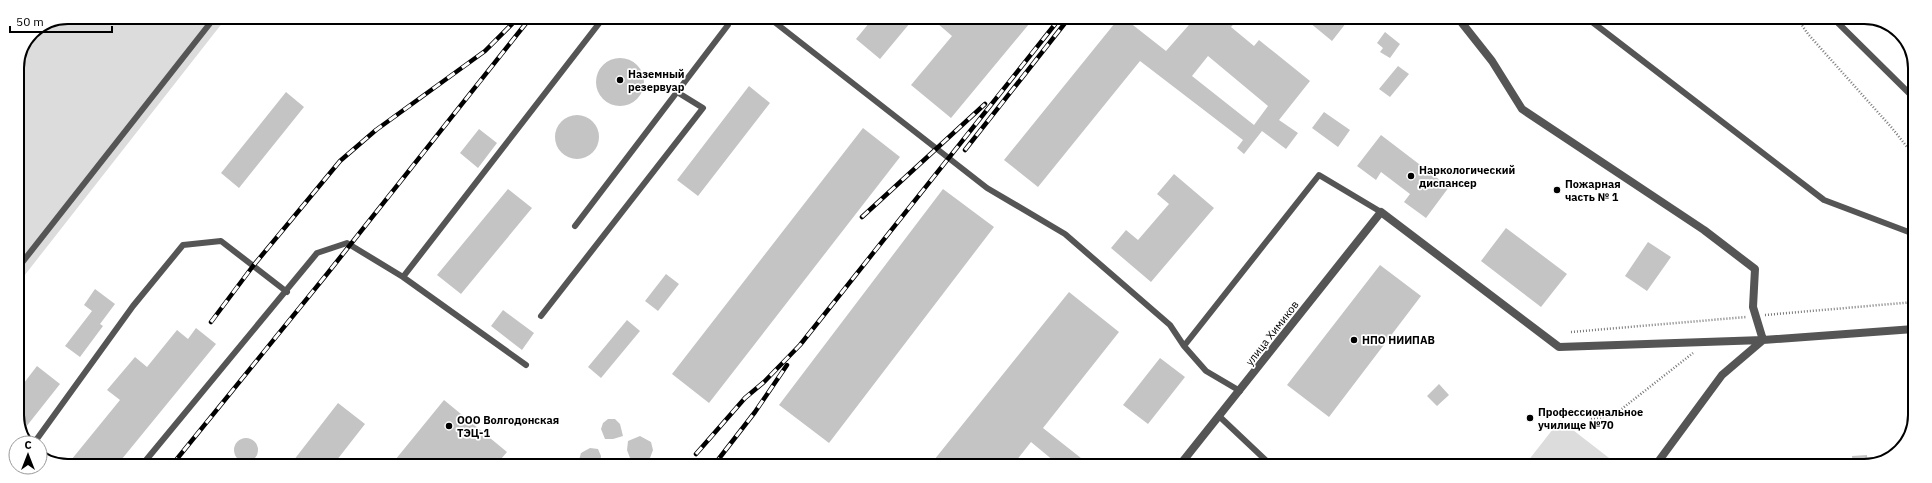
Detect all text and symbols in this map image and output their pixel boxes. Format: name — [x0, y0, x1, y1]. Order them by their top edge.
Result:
scale bar — [10, 8, 112, 34]
text: 50 m — [16, 14, 44, 29]
place label: Наземный резервуар — [628, 67, 685, 94]
marker: Наземный резервуар — [615, 75, 625, 85]
place label: Наркологический диспансер — [1419, 163, 1515, 190]
marker: Наркологический диспансер — [1406, 171, 1416, 181]
place label: Пожарная часть № 1 — [1565, 177, 1621, 204]
marker: Пожарная часть № 1 — [1552, 185, 1562, 195]
street label: улица Химиков — [1242, 298, 1302, 368]
place label: НПО НИИПАВ — [1362, 333, 1435, 347]
marker: НПО НИИПАВ — [1349, 335, 1359, 345]
place label: Профессиональное училище №70 — [1538, 405, 1643, 432]
place label: ООО Волгодонская ТЭЦ-1 — [457, 413, 559, 440]
marker: Профессиональное училище №70 — [1525, 413, 1535, 423]
marker: ООО Волгодонская ТЭЦ-1 — [444, 421, 454, 431]
north arrow — [8, 435, 48, 475]
text: С — [24, 438, 32, 452]

